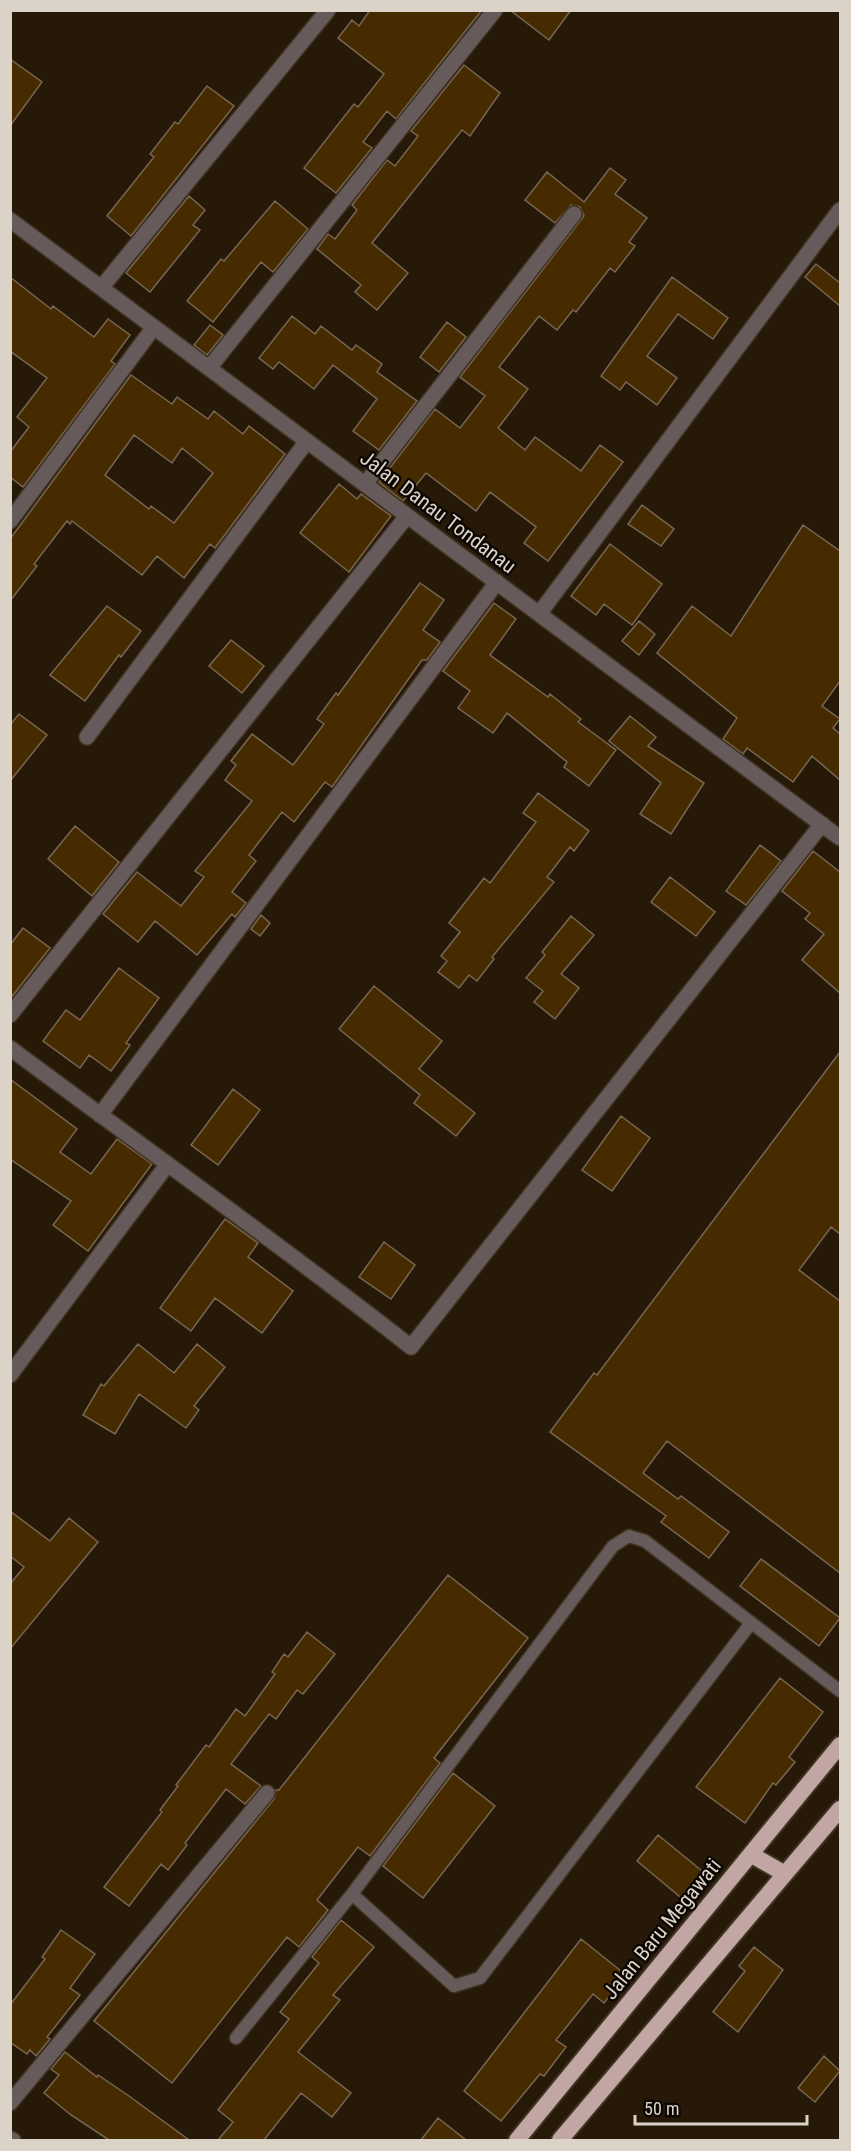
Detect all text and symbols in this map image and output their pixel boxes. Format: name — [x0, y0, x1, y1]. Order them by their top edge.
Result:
street label: Jalan Danau Tondanau — [356, 446, 520, 578]
street label: Jalan Baru Megawati — [598, 1854, 726, 2004]
scale bar — [635, 2088, 808, 2126]
text: 50 m — [644, 2098, 679, 2119]

